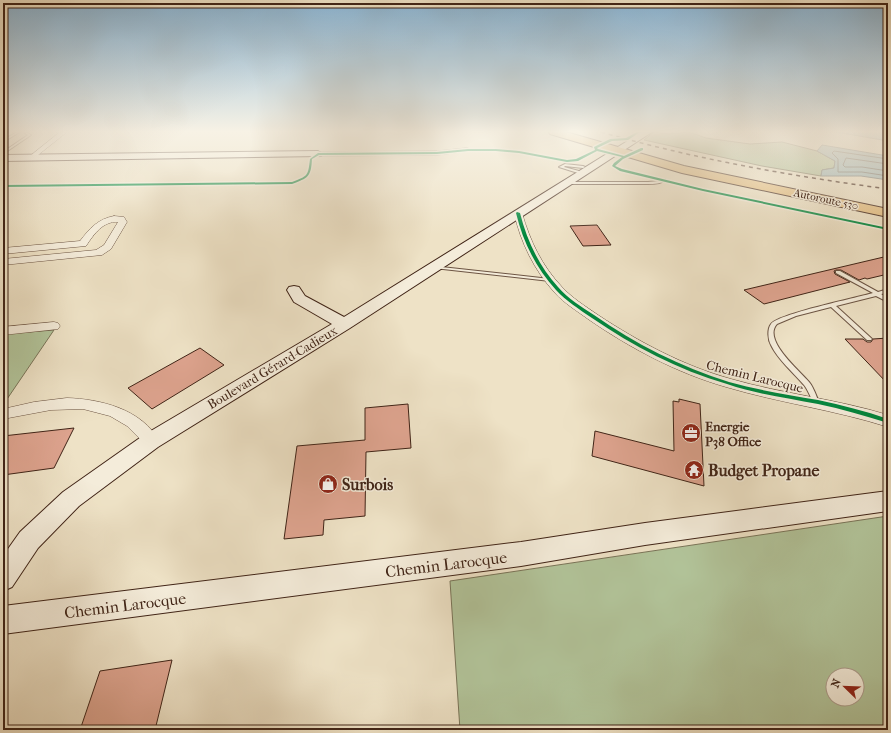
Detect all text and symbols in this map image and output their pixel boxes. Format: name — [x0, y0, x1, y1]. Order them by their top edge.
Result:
street label: Autoroute 530 — [791, 186, 860, 213]
street label: Boulevard Gérard-Cadieux — [205, 323, 340, 412]
street label: Chemin Larocque — [705, 357, 806, 396]
place label: Energie P38 Office — [705, 419, 762, 450]
office icon: Energie P38 Office — [680, 422, 702, 444]
temple icon: Budget Propane — [683, 459, 705, 481]
place label: Budget Propane — [708, 461, 819, 481]
shop icon: Surbois — [317, 473, 339, 495]
place label: Surbois — [342, 475, 393, 494]
street label: Chemin Larocque — [384, 548, 508, 581]
street label: Chemin Larocque — [63, 589, 187, 622]
north arrow — [825, 667, 865, 707]
text: N — [829, 676, 844, 690]

